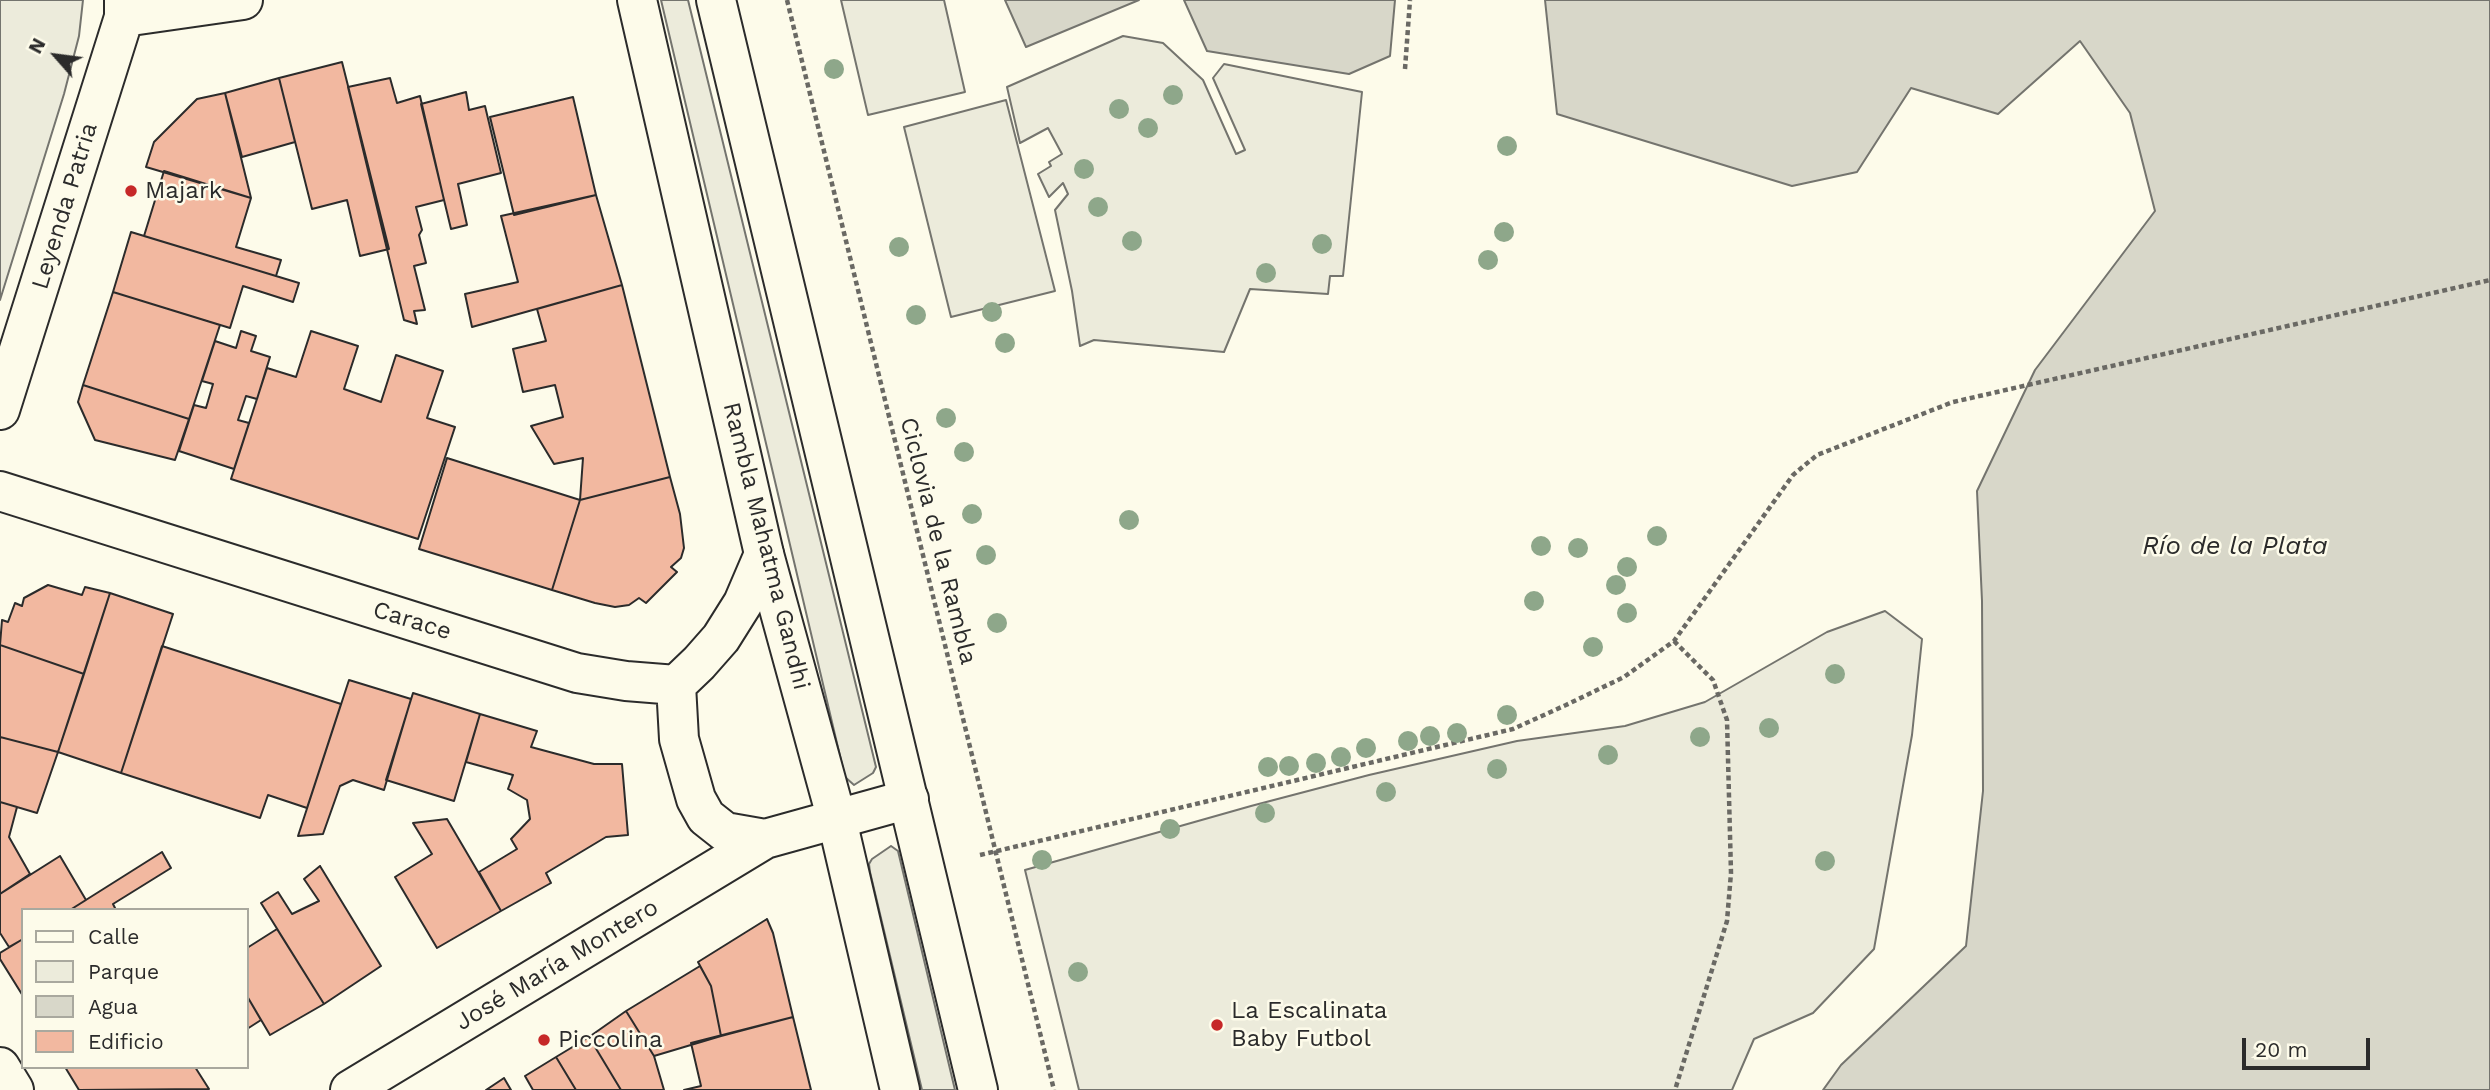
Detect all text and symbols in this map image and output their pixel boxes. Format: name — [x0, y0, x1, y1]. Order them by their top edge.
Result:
north arrow — [21, 21, 91, 91]
text: N — [24, 34, 50, 58]
street label: Leyenda Patria — [26, 119, 104, 293]
place label: Majark — [145, 177, 222, 205]
marker: Majark — [123, 183, 139, 199]
street label: Rambla Mahatma Gandhi — [716, 399, 816, 693]
street label: Ciclovia de la Rambla — [893, 415, 983, 667]
water label: Río de la Plata — [2142, 530, 2328, 562]
street label: Carace — [369, 595, 455, 647]
street label: José María Montero — [450, 893, 664, 1037]
legend — [21, 908, 248, 1069]
text: Calle — [88, 924, 139, 949]
text: Parque — [88, 959, 159, 984]
text: Agua — [88, 994, 138, 1019]
place label: La Escalinata Baby Futbol — [1231, 997, 1387, 1053]
marker: La Escalinata Baby Futbol — [1209, 1017, 1225, 1033]
scale bar — [2245, 1024, 2373, 1068]
place label: Piccolina — [558, 1026, 662, 1054]
text: Edificio — [88, 1029, 164, 1054]
marker: Piccolina — [536, 1032, 552, 1048]
text: 20 m — [2255, 1037, 2307, 1062]

